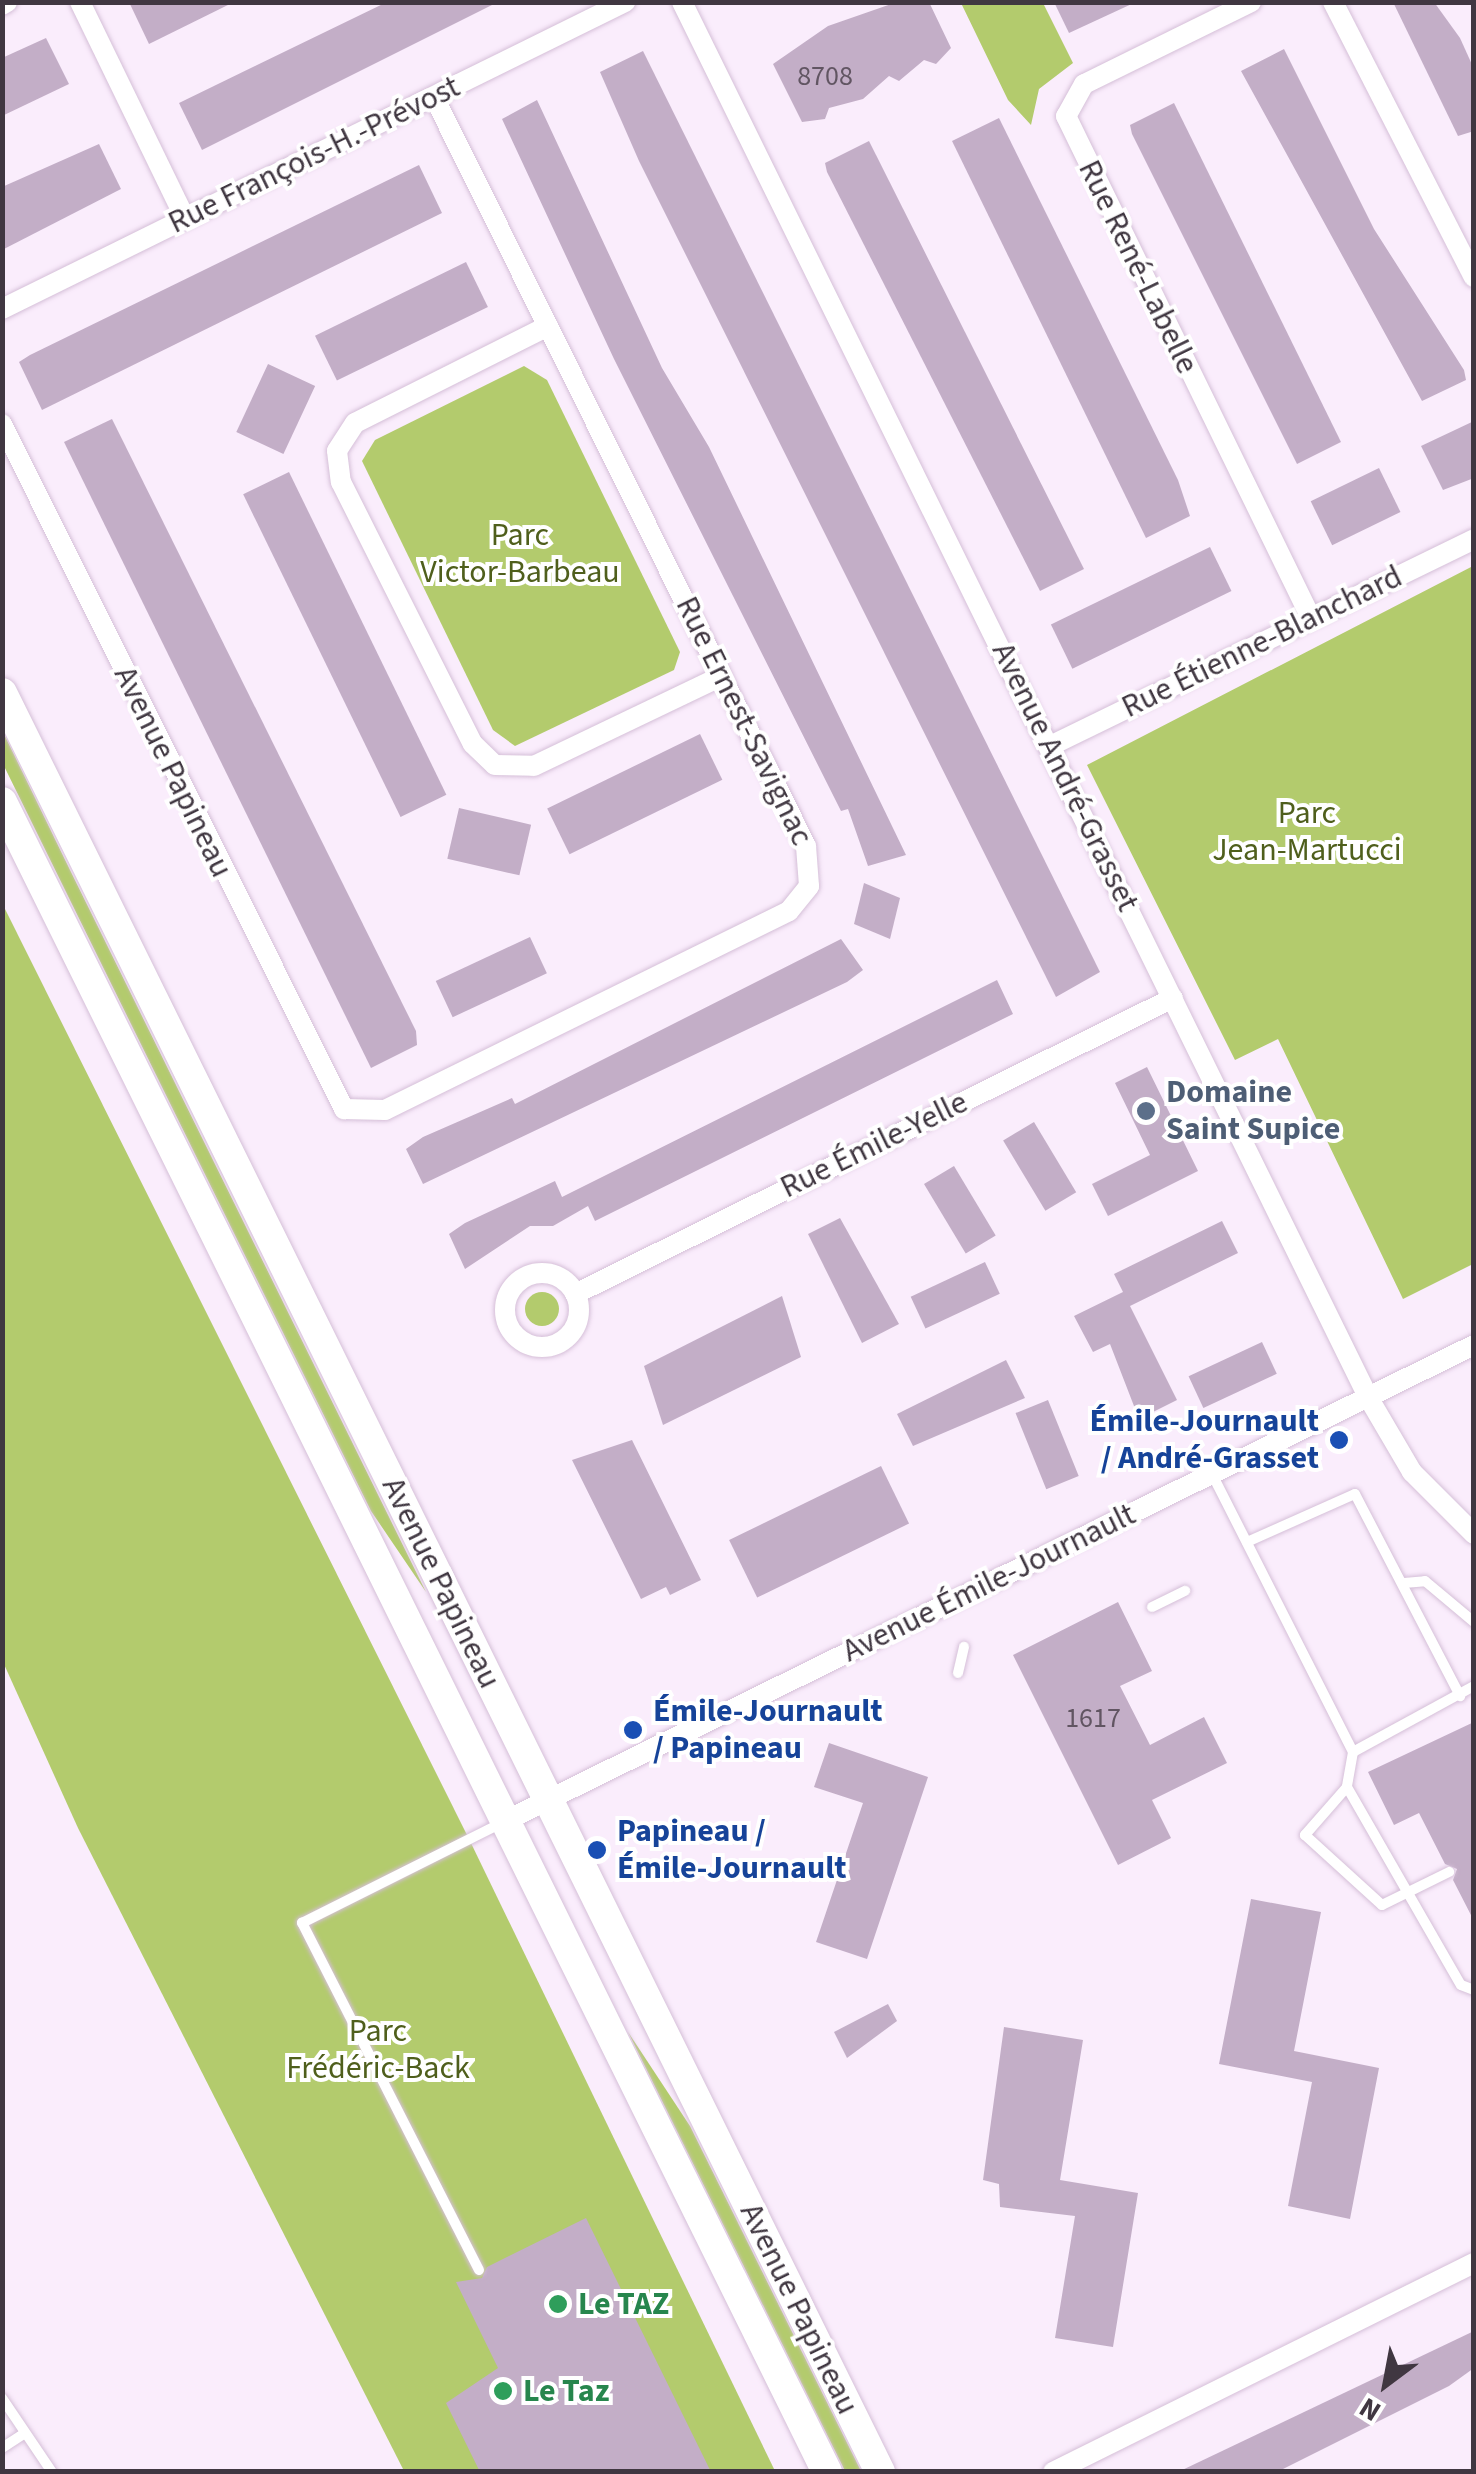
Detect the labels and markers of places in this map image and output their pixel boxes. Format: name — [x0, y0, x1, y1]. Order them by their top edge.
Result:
place label: Domaine Saint Supice — [1166, 1074, 1340, 1149]
marker: Domaine Saint Supice — [1135, 1100, 1157, 1122]
place label: Émile-Journault / André-Grasset — [1089, 1403, 1319, 1478]
marker: Émile-Journault / André-Grasset — [1328, 1429, 1350, 1451]
place label: Émile-Journault / Papineau — [653, 1693, 883, 1768]
marker: Émile-Journault / Papineau — [622, 1719, 644, 1741]
place label: Papineau / Émile-Journault — [617, 1813, 847, 1888]
marker: Papineau / Émile-Journault — [586, 1839, 608, 1861]
place label: Le TAZ — [578, 2285, 669, 2323]
marker: Le TAZ — [547, 2293, 569, 2315]
place label: Le Taz — [523, 2372, 609, 2410]
marker: Le Taz — [492, 2380, 514, 2402]

